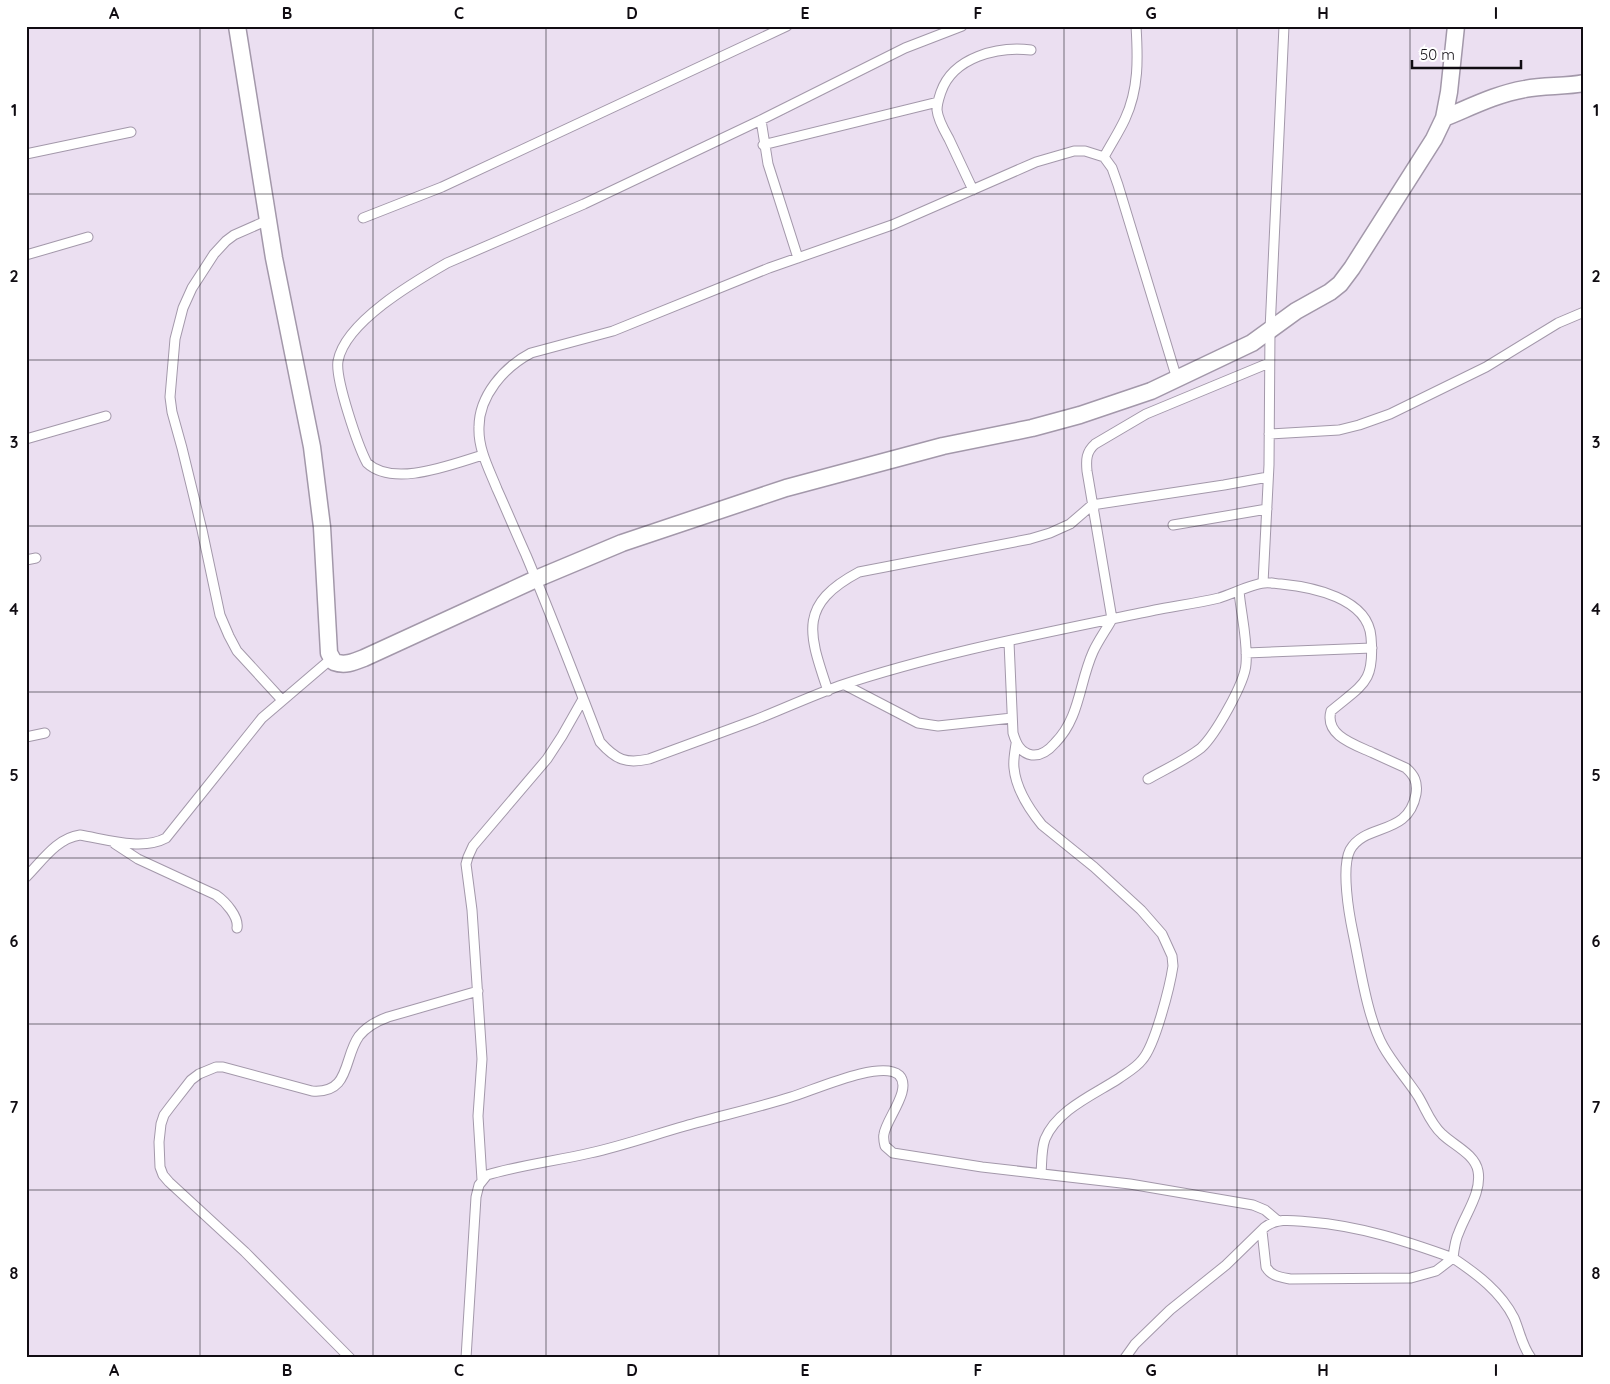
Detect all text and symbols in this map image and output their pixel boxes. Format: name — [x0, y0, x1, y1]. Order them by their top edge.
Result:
text: A — [109, 3, 120, 23]
text: B — [282, 3, 292, 23]
text: C — [454, 3, 464, 23]
text: D — [626, 3, 638, 23]
text: E — [800, 3, 810, 23]
text: F — [974, 3, 983, 23]
text: G — [1145, 3, 1157, 23]
text: H — [1317, 3, 1329, 23]
text: I — [1494, 3, 1498, 23]
scale bar — [1412, 38, 1521, 70]
text: 50 m — [1420, 45, 1455, 64]
text: 1 — [11, 100, 17, 120]
text: 1 — [1593, 100, 1599, 120]
text: 2 — [9, 266, 19, 286]
text: 2 — [1591, 266, 1601, 286]
text: 3 — [10, 432, 18, 452]
text: 3 — [1592, 432, 1600, 452]
text: 4 — [9, 599, 19, 619]
text: 4 — [1591, 599, 1601, 619]
text: 5 — [9, 765, 19, 785]
text: 5 — [1591, 765, 1601, 785]
text: 6 — [10, 931, 19, 951]
text: 6 — [1592, 931, 1601, 951]
text: 7 — [10, 1097, 19, 1117]
text: 7 — [1592, 1097, 1601, 1117]
text: 8 — [10, 1263, 19, 1283]
text: 8 — [1592, 1263, 1601, 1283]
text: A — [109, 1360, 120, 1380]
text: B — [282, 1360, 292, 1380]
text: C — [454, 1360, 464, 1380]
text: D — [626, 1360, 638, 1380]
text: E — [800, 1360, 810, 1380]
text: F — [974, 1360, 983, 1380]
text: G — [1145, 1360, 1157, 1380]
text: H — [1317, 1360, 1329, 1380]
text: I — [1494, 1360, 1498, 1380]

